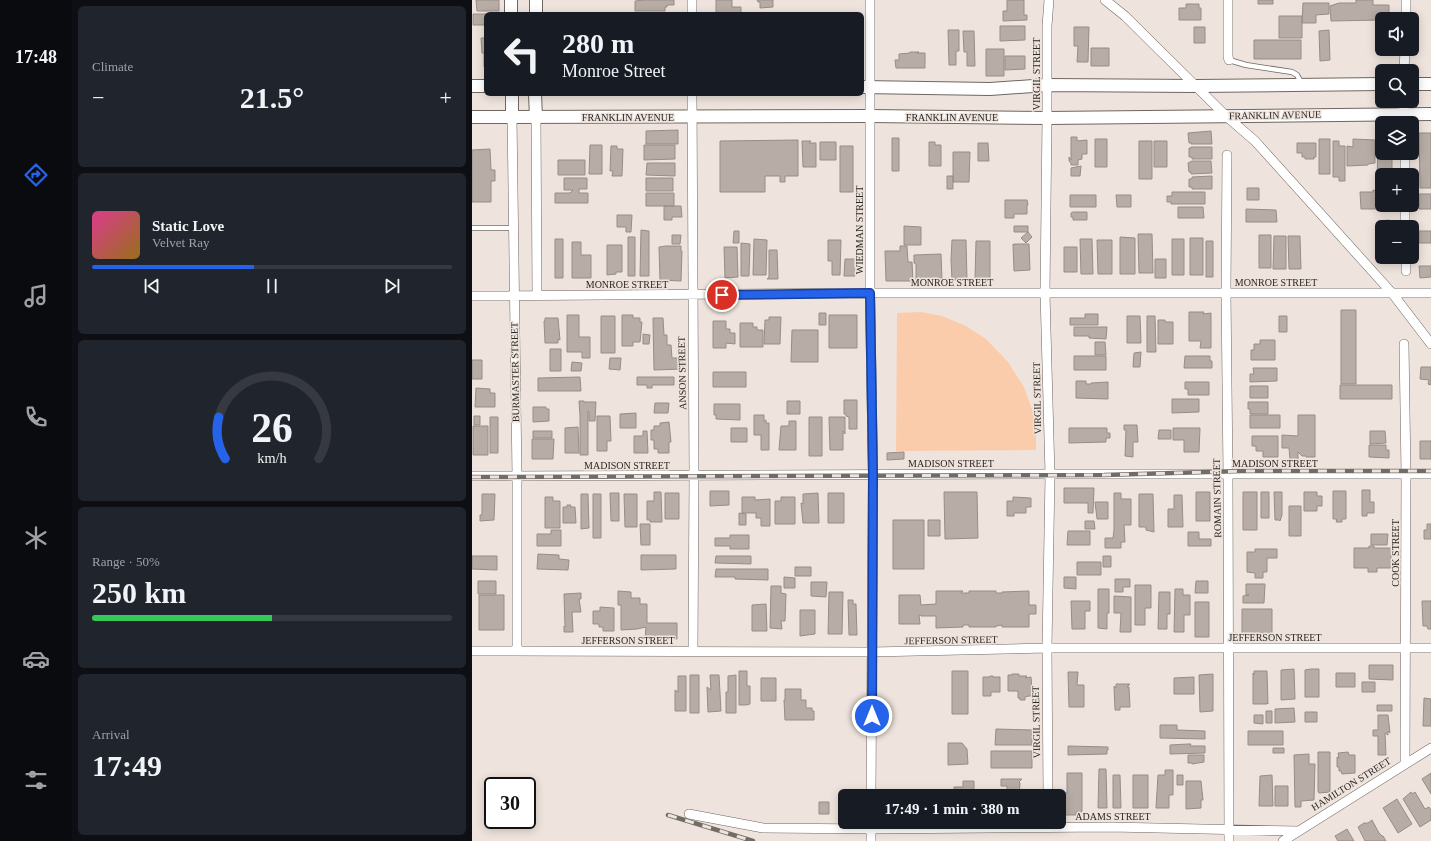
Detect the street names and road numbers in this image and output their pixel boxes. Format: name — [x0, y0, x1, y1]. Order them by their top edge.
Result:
street label: VIRGIL STREET — [1031, 38, 1042, 110]
street label: FRANKLIN AVENUE — [1229, 109, 1321, 121]
street label: FRANKLIN AVENUE — [582, 112, 674, 123]
street label: FRANKLIN AVENUE — [906, 112, 998, 123]
street label: WIEDMAN STREET — [854, 186, 865, 274]
street label: MONROE STREET — [911, 277, 993, 288]
street label: MONROE STREET — [1235, 277, 1317, 288]
street label: MONROE STREET — [586, 279, 668, 290]
street label: BURMASTER STREET — [509, 322, 521, 422]
street label: ANSON STREET — [676, 336, 688, 410]
street label: VIRGIL STREET — [1031, 362, 1043, 434]
street label: MADISON STREET — [908, 458, 994, 469]
street label: ROMAIN STREET — [1211, 458, 1223, 538]
street label: MADISON STREET — [1232, 458, 1318, 469]
street label: MADISON STREET — [584, 460, 670, 471]
street label: COOK STREET — [1390, 519, 1401, 587]
street label: JEFFERSON STREET — [1228, 632, 1322, 643]
street label: JEFFERSON STREET — [904, 634, 998, 646]
street label: JEFFERSON STREET — [581, 635, 675, 646]
street label: VIRGIL STREET — [1030, 686, 1042, 758]
street label: HAMILTON STREET — [1309, 755, 1393, 813]
street label: ADAMS STREET — [1075, 811, 1151, 822]

